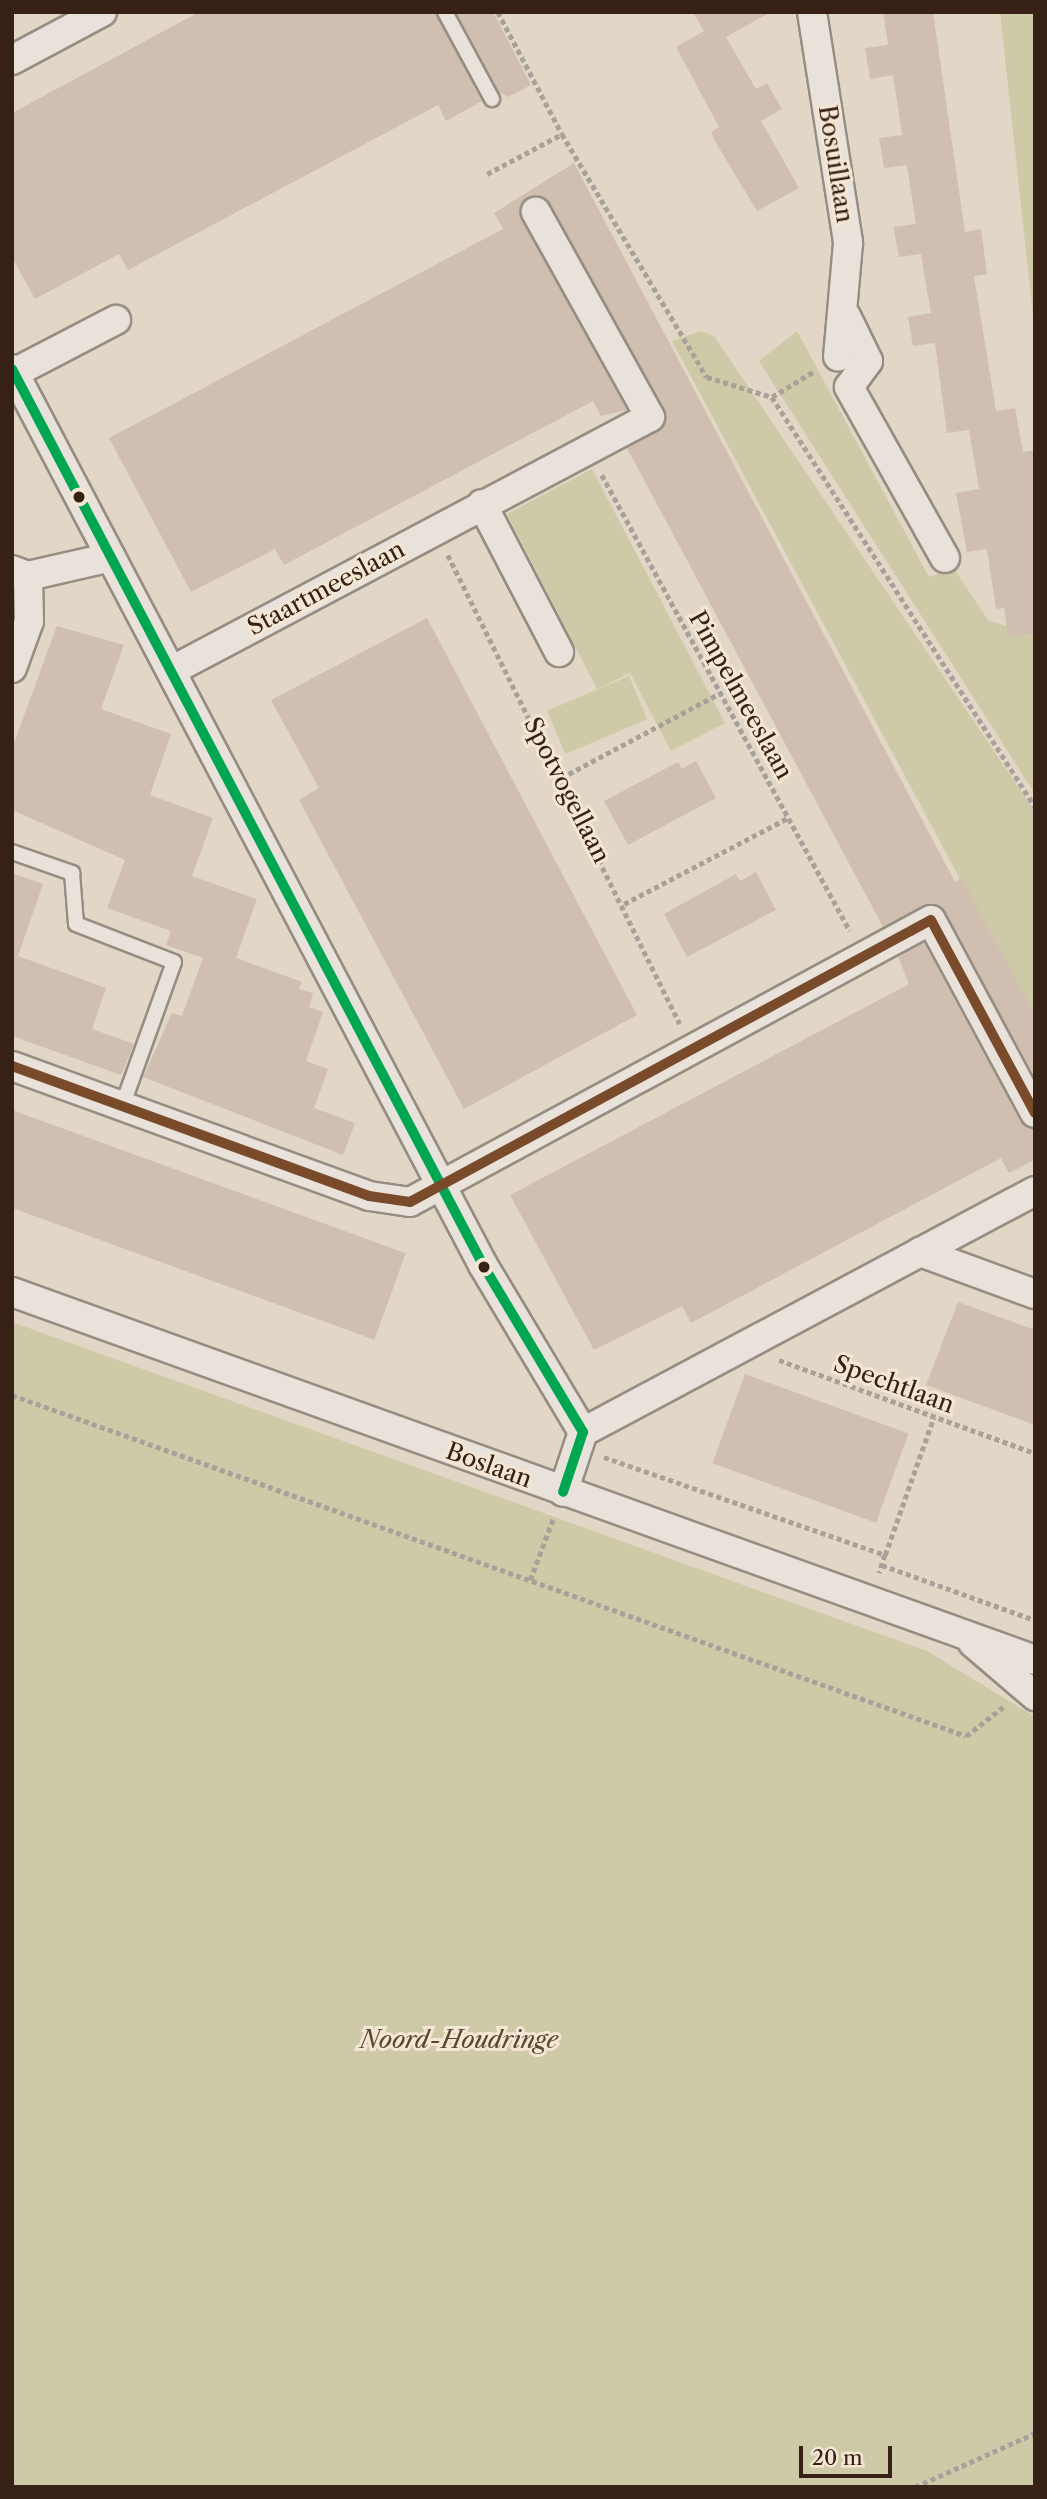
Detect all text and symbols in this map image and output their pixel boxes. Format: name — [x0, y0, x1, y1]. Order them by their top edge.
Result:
street label: Bosuillaan — [812, 103, 860, 225]
unlabelled marker — [72, 490, 86, 504]
street label: Staartmeeslaan — [242, 534, 410, 642]
street label: Pimpelmeeslaan — [683, 606, 799, 784]
street label: Spotvogellaan — [518, 712, 616, 868]
unlabelled marker — [477, 1260, 491, 1274]
street label: Spechtlaan — [830, 1349, 958, 1419]
street label: Boslaan — [442, 1436, 536, 1494]
park label: Noord-Houdringe — [360, 2026, 558, 2054]
scale bar — [802, 2432, 895, 2476]
text: 20 m — [812, 2445, 863, 2470]

